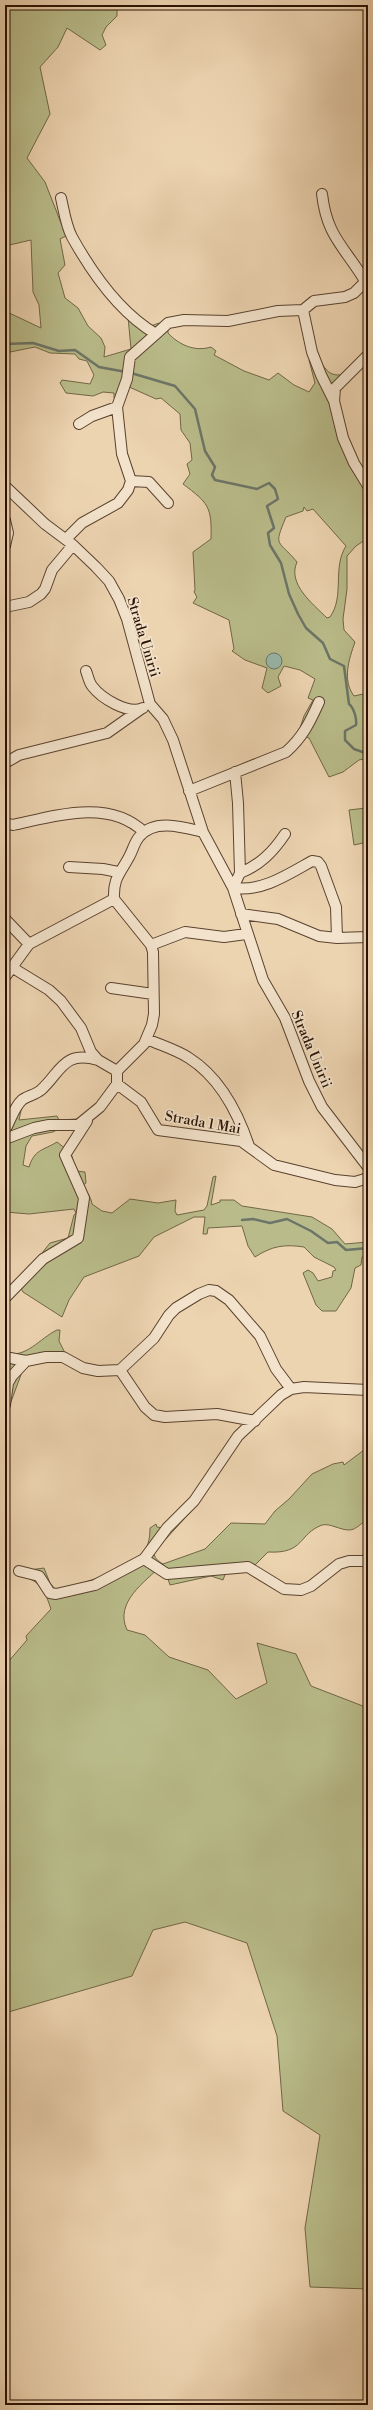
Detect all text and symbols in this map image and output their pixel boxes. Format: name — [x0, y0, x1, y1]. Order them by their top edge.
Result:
street label: Strada Unirii — [122, 595, 164, 680]
street label: Strada Unirii — [287, 1008, 336, 1091]
street label: Strada 1 Mai — [163, 1107, 243, 1139]

